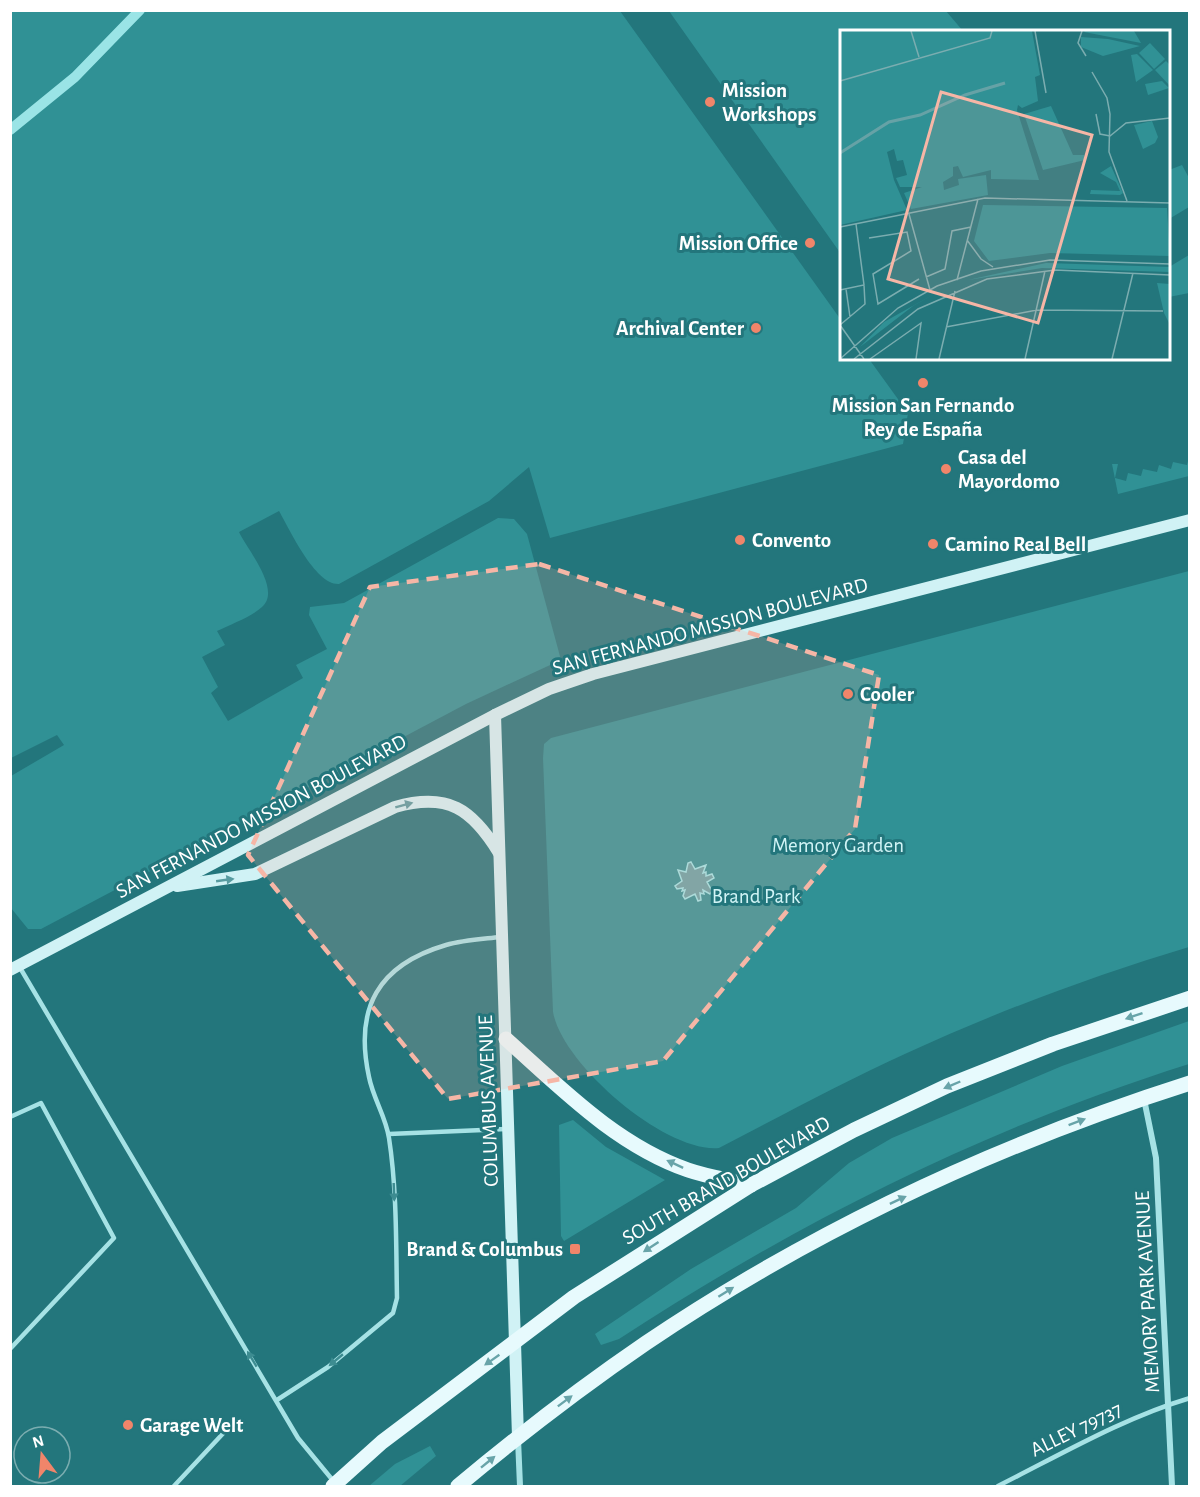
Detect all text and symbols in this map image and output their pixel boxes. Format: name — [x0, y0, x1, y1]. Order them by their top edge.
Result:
inset map — [840, 30, 1170, 360]
place label: Mission Workshops — [722, 80, 816, 125]
marker: Mission Workshops — [703, 95, 717, 109]
place label: Mission Office — [679, 233, 798, 254]
marker: Mission Office — [803, 236, 817, 250]
place label: Archival Center — [616, 318, 745, 339]
marker: Archival Center — [749, 321, 763, 335]
marker: Mission San Fernando Rey de España — [916, 376, 930, 390]
place label: Mission San Fernando Rey de España — [832, 395, 1014, 440]
place label: Casa del Mayordomo — [958, 447, 1060, 492]
marker: Casa del Mayordomo — [939, 462, 953, 476]
place label: Convento — [752, 530, 831, 551]
marker: Convento — [733, 533, 747, 547]
place label: Camino Real Bell — [945, 534, 1086, 555]
marker: Camino Real Bell — [926, 537, 940, 551]
street label: SAN FERNANDO MISSION BOULEVARD — [550, 574, 870, 679]
place label: Cooler — [860, 684, 915, 705]
marker: Cooler — [841, 687, 855, 701]
street label: SAN FERNANDO MISSION BOULEVARD — [113, 731, 410, 902]
one-way arrow — [395, 800, 413, 810]
park label: Memory Garden — [772, 835, 904, 856]
one-way arrow — [215, 875, 234, 884]
park label: Brand Park — [712, 886, 801, 907]
one-way arrow — [1125, 1012, 1143, 1021]
street label: COLUMBUS AVENUE — [475, 1015, 502, 1187]
one-way arrow — [942, 1080, 960, 1090]
street label: SOUTH BRAND BOULEVARD — [619, 1112, 834, 1249]
one-way arrow — [1068, 1117, 1086, 1127]
one-way arrow — [666, 1159, 683, 1168]
one-way arrow — [389, 1183, 399, 1202]
street label: MEMORY PARK AVENUE — [1132, 1191, 1163, 1393]
one-way arrow — [890, 1196, 907, 1205]
place label: Brand & Columbus — [406, 1239, 563, 1260]
one-way arrow — [643, 1241, 659, 1252]
marker: Brand & Columbus — [568, 1242, 582, 1256]
one-way arrow — [718, 1287, 734, 1298]
one-way arrow — [247, 1350, 257, 1367]
one-way arrow — [329, 1353, 344, 1366]
one-way arrow — [484, 1354, 500, 1366]
one-way arrow — [557, 1396, 572, 1408]
street label: ALLEY 79737 — [1027, 1398, 1126, 1461]
place label: Garage Welt — [140, 1415, 243, 1436]
marker: Garage Welt — [121, 1418, 135, 1432]
north arrow — [12, 1425, 72, 1485]
text: N — [31, 1432, 46, 1451]
one-way arrow — [480, 1455, 496, 1468]

